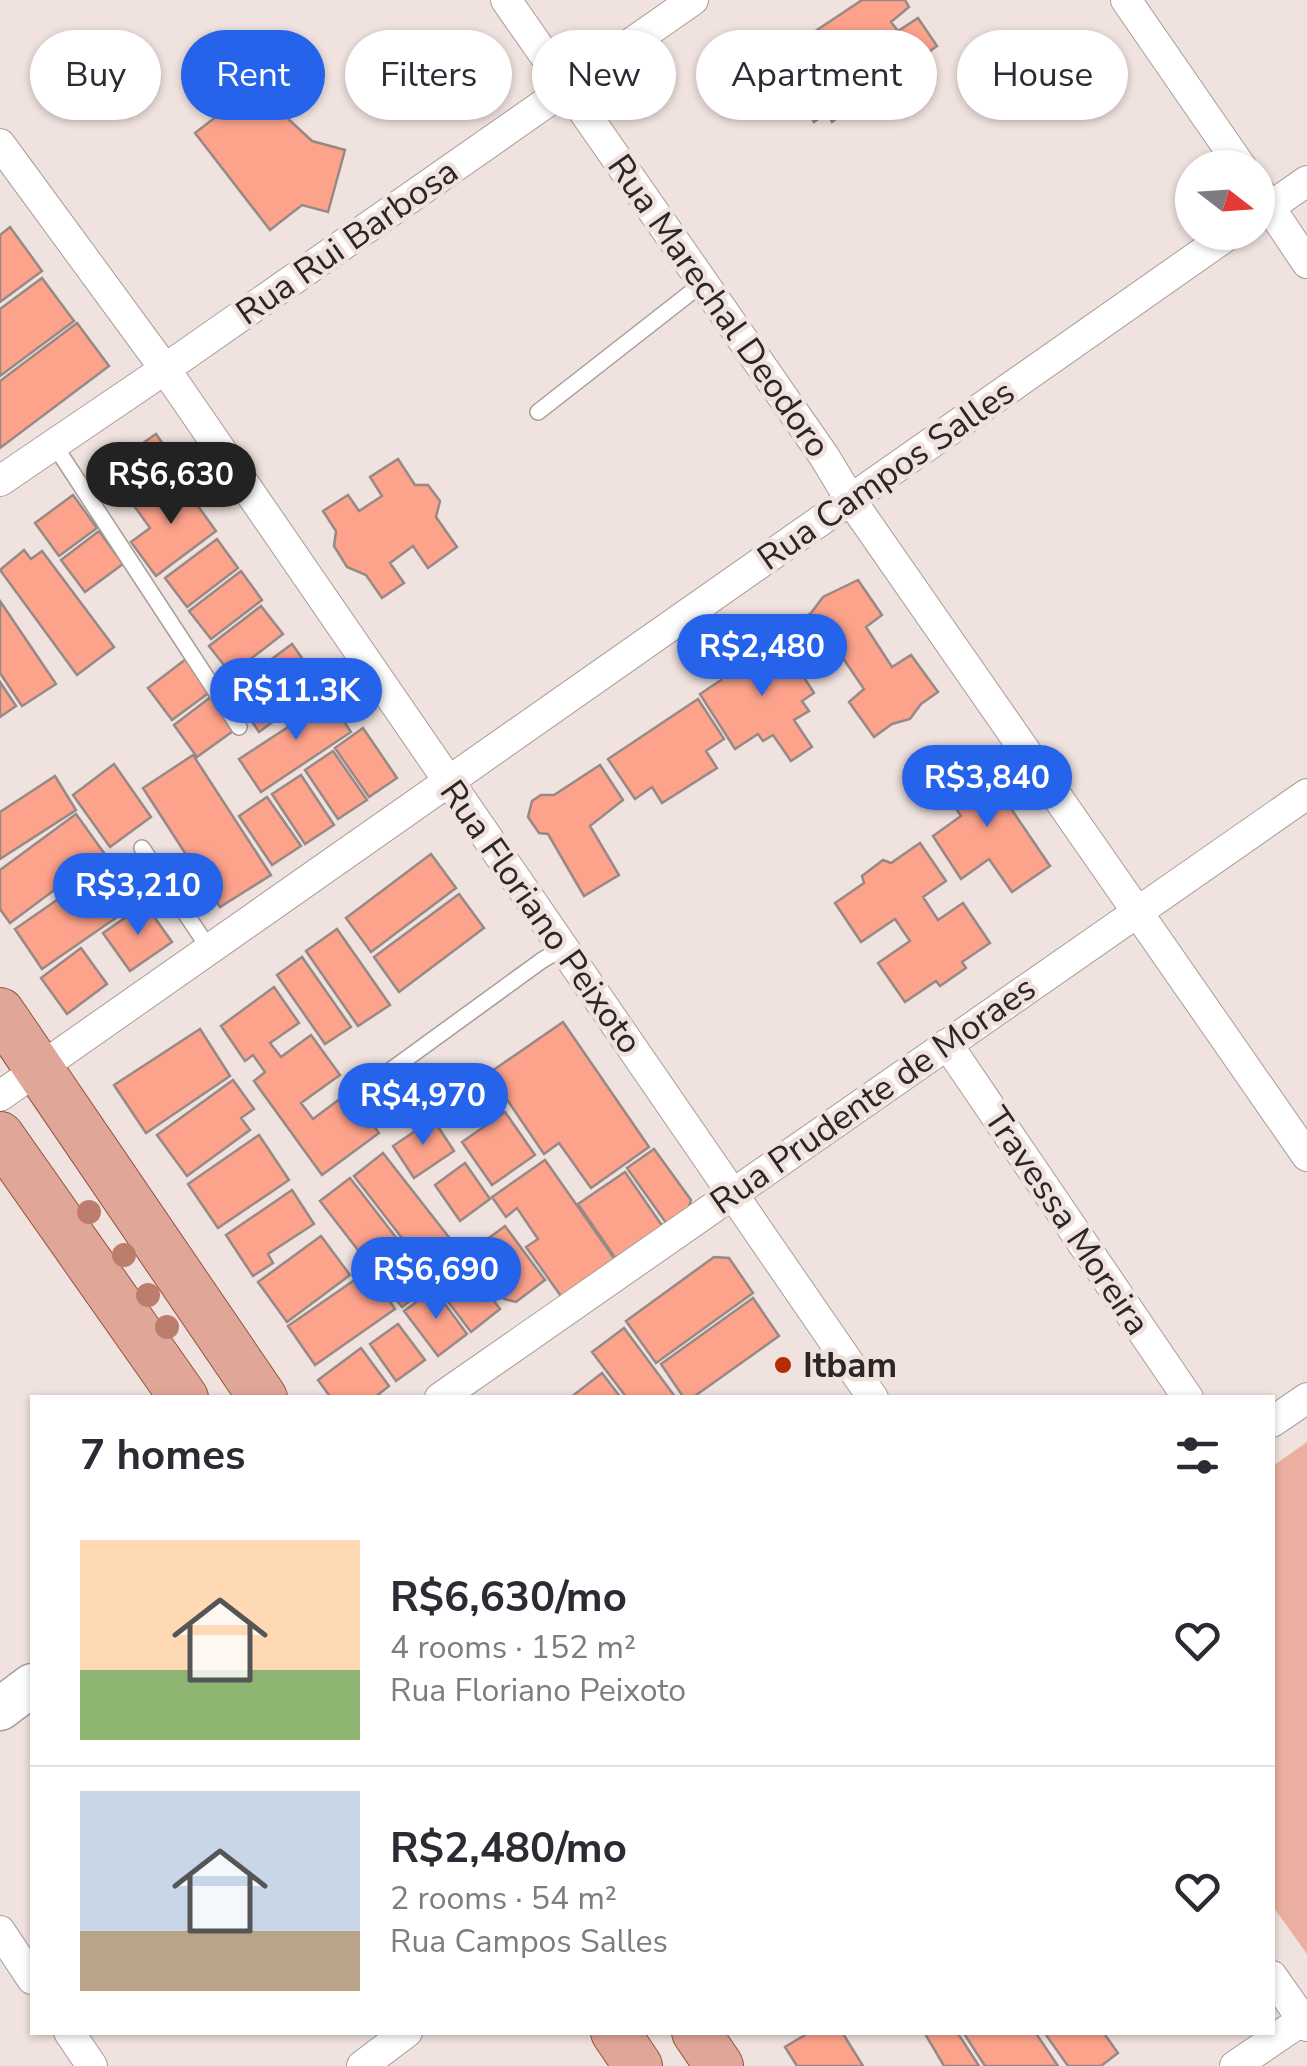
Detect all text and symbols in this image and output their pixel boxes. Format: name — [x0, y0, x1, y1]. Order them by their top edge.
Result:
chip: Buy — [30, 30, 161, 120]
chip: Rent — [181, 30, 325, 120]
chip: Filters — [345, 30, 512, 120]
chip: New — [532, 30, 676, 120]
chip: Apartment — [696, 30, 937, 120]
chip: House — [957, 30, 1128, 120]
street label: Rua Marechal Deodoro — [597, 145, 841, 467]
street label: Rua Rui Barbosa — [227, 148, 467, 336]
north arrow — [1175, 150, 1275, 250]
map controls — [1175, 150, 1275, 250]
street label: Rua Campos Salles — [748, 369, 1024, 581]
pin: R$6,630 — [79, 442, 263, 527]
text: R$6,630 — [108, 453, 234, 496]
pin: R$2,480 — [670, 614, 854, 699]
text: R$2,480 — [699, 625, 825, 668]
pin: R$11.3K — [204, 658, 388, 743]
text: R$11.3K — [232, 669, 360, 712]
pin: R$3,840 — [895, 745, 1079, 830]
text: R$3,840 — [924, 756, 1050, 799]
street label: Rua Floriano Peixoto — [429, 771, 653, 1063]
pin: R$3,210 — [46, 853, 230, 938]
text: R$3,210 — [75, 864, 201, 907]
street label: Rua Prudente de Moraes — [701, 965, 1045, 1225]
pin: R$4,970 — [331, 1063, 515, 1148]
text: R$4,970 — [360, 1074, 486, 1117]
street label: Travessa Moreira — [973, 1098, 1161, 1344]
pin: R$6,690 — [344, 1237, 528, 1322]
text: R$6,690 — [373, 1248, 499, 1291]
place label: Itbam — [803, 1342, 897, 1389]
marker: Itbam — [772, 1354, 794, 1376]
text: 7 homes — [80, 1427, 245, 1484]
icon: filters — [1170, 1428, 1225, 1483]
text: R$6,630/mo — [390, 1569, 627, 1626]
icon: home — [160, 1580, 280, 1700]
icon: heart — [1170, 1613, 1225, 1668]
text: 4 rooms · 152 m² — [390, 1626, 636, 1669]
text: Rua Floriano Peixoto — [390, 1669, 686, 1712]
text: R$2,480/mo — [390, 1820, 627, 1877]
icon: home — [160, 1831, 280, 1951]
icon: heart — [1170, 1864, 1225, 1919]
text: 2 rooms · 54 m² — [390, 1877, 617, 1920]
text: Rua Campos Salles — [390, 1920, 668, 1963]

